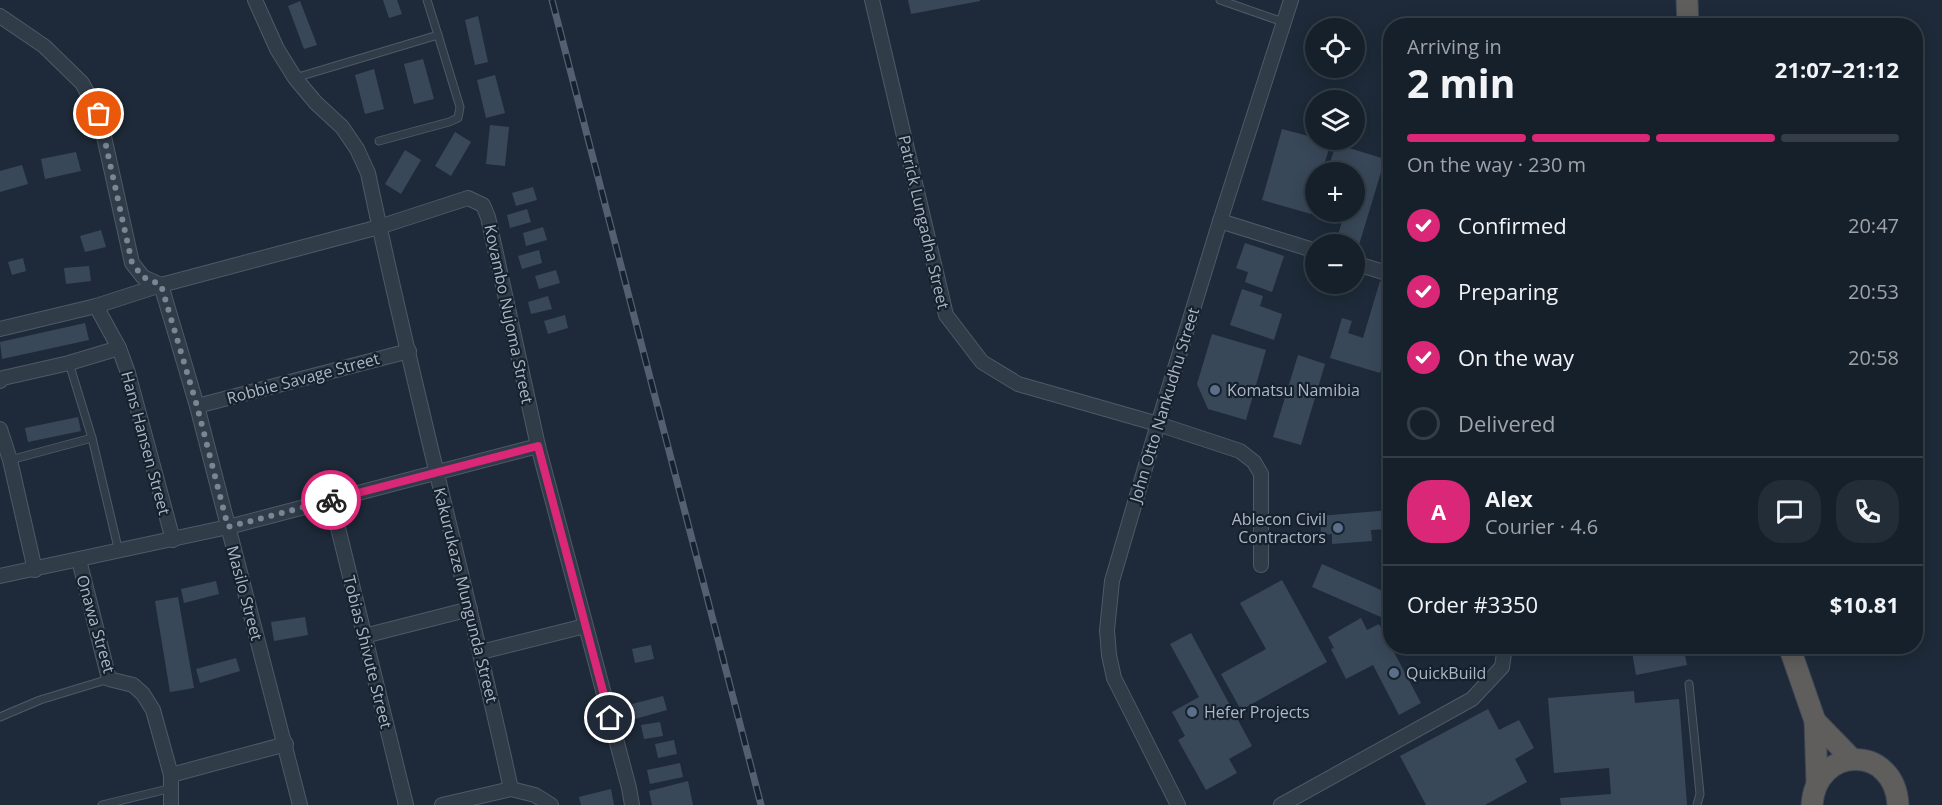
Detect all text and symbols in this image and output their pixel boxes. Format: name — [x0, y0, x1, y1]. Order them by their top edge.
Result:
map controls — [1305, 18, 1365, 294]
button: locate — [1305, 18, 1365, 78]
text: Arriving in — [1407, 33, 1502, 60]
text: 21:07–21:12 — [1775, 54, 1899, 84]
text: 2 min — [1407, 56, 1515, 109]
pin — [73, 88, 124, 139]
button: layers — [1305, 90, 1365, 150]
icon: bag — [82, 97, 115, 130]
street label: Patrick Lungadha Street — [893, 133, 955, 311]
text: On the way · 230 m — [1407, 151, 1586, 178]
button: + — [1305, 162, 1365, 222]
icon: check — [1407, 209, 1440, 242]
text: Confirmed — [1458, 210, 1567, 240]
text: 20:47 — [1848, 212, 1899, 239]
street label: Kovambo Nujoma Street — [479, 222, 539, 406]
button: − — [1305, 234, 1365, 294]
icon: check — [1407, 275, 1440, 308]
text: Preparing — [1458, 276, 1558, 306]
text: 20:53 — [1848, 278, 1899, 305]
street label: John Otto Nankudhu Street — [1123, 305, 1204, 507]
icon: check — [1407, 341, 1440, 374]
text: On the way — [1458, 342, 1574, 372]
text: 20:58 — [1848, 344, 1899, 371]
street label: Robbie Savage Street — [224, 347, 382, 409]
street label: Hans Hansen Street — [116, 369, 176, 518]
place label: Komatsu Namibia — [1227, 379, 1360, 401]
marker: Komatsu Namibia — [1208, 383, 1222, 397]
text: Delivered — [1458, 408, 1556, 438]
courier — [301, 470, 361, 530]
button: chat — [1758, 480, 1821, 543]
button: phone — [1836, 480, 1899, 543]
text: Alex — [1485, 483, 1533, 513]
icon: bike — [315, 484, 348, 517]
street label: Kakurukaze Mungunda Street — [429, 485, 503, 705]
text: A — [1431, 496, 1446, 526]
place label: Ablecon Civil Contractors — [1232, 508, 1326, 548]
text: Courier · 4.6 — [1485, 513, 1598, 540]
marker: Ablecon Civil Contractors — [1331, 521, 1345, 535]
street label: Masilo Street — [222, 543, 268, 643]
street label: Onawa Street — [71, 572, 121, 676]
street label: Tobias Shivute Street — [338, 573, 398, 731]
text: Order #3350 — [1407, 589, 1538, 619]
text: $10.81 — [1830, 589, 1899, 619]
place label: QuickBuild — [1406, 662, 1486, 684]
marker: QuickBuild — [1387, 666, 1401, 680]
pin — [584, 692, 635, 743]
icon: home — [593, 701, 626, 734]
place label: Hefer Projects — [1204, 701, 1310, 723]
marker: Hefer Projects — [1185, 705, 1199, 719]

